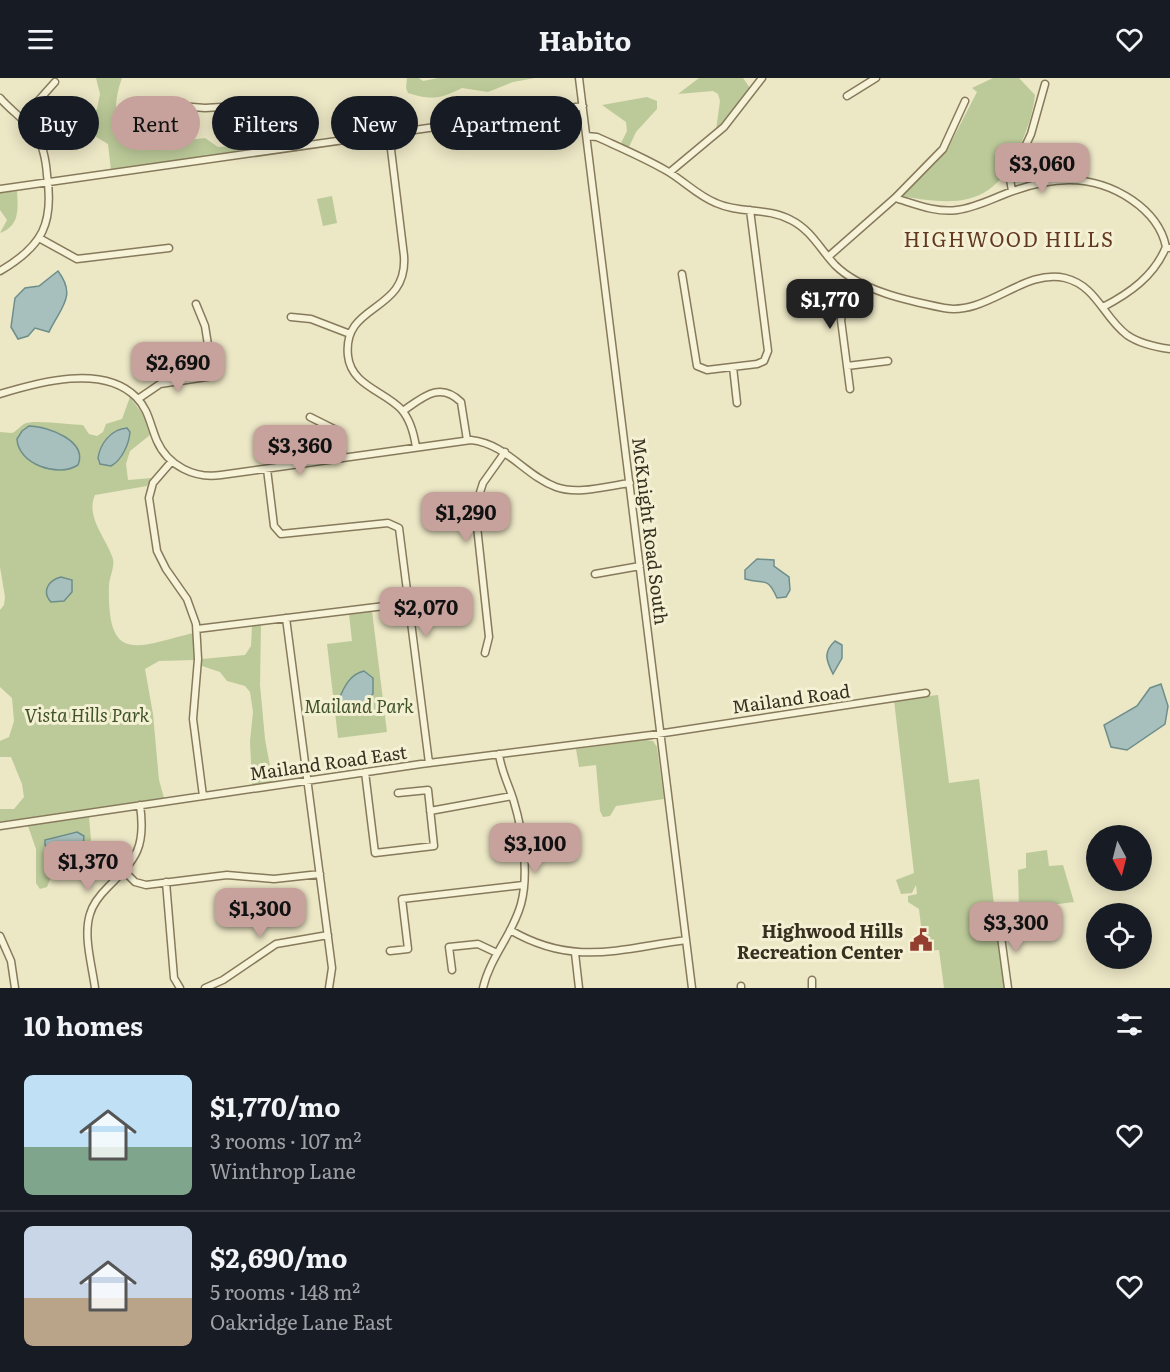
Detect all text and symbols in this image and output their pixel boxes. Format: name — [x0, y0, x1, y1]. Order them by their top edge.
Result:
text: Habito — [539, 19, 631, 59]
icon: menu — [24, 23, 57, 56]
icon: heart — [1113, 23, 1146, 56]
chip: Buy — [18, 96, 99, 150]
chip: Rent — [111, 96, 200, 150]
chip: Filters — [212, 96, 319, 150]
chip: New — [331, 96, 418, 150]
chip: Apartment — [430, 96, 582, 150]
pin: $3,060 — [993, 143, 1091, 194]
text: $3,060 — [1009, 147, 1075, 177]
district label: HIGHWOOD HILLS — [903, 223, 1115, 253]
pin: $1,770 — [781, 279, 879, 330]
text: $1,770 — [800, 283, 860, 313]
pin: $2,690 — [129, 342, 227, 393]
text: $2,690 — [146, 346, 210, 376]
pin: $3,360 — [251, 425, 349, 476]
text: $3,360 — [268, 429, 332, 459]
street label: McKnight Road South — [626, 436, 676, 626]
pin: $1,290 — [417, 492, 515, 543]
text: $1,290 — [435, 496, 497, 526]
pin: $2,070 — [377, 587, 475, 638]
text: $2,070 — [394, 591, 458, 621]
street label: Mailand Road — [730, 676, 852, 720]
park label: Mailand Park — [304, 692, 414, 719]
park label: Vista Hills Park — [25, 701, 150, 728]
street label: Mailand Road East — [247, 737, 409, 786]
pin: $3,100 — [486, 823, 584, 874]
north arrow — [1086, 825, 1152, 891]
map controls — [1086, 825, 1152, 969]
text: $3,100 — [504, 827, 566, 857]
pin: $1,370 — [39, 841, 137, 892]
text: $1,370 — [58, 845, 118, 875]
pin: $1,300 — [211, 888, 309, 939]
text: $1,300 — [229, 892, 291, 922]
pin: $3,300 — [967, 902, 1065, 953]
button: locate — [1086, 903, 1152, 969]
text: $3,300 — [983, 906, 1049, 936]
place label: Highwood Hills Recreation Center — [737, 917, 903, 965]
public building icon: Highwood Hills Recreation Center — [908, 927, 934, 953]
text: 10 homes — [24, 1005, 143, 1044]
icon: filters — [1113, 1008, 1146, 1041]
text: $1,770/mo — [210, 1086, 340, 1125]
icon: home — [72, 1099, 144, 1171]
icon: heart — [1113, 1119, 1146, 1152]
text: 3 rooms · 107 m² — [210, 1125, 361, 1155]
text: Winthrop Lane — [210, 1155, 356, 1185]
text: $2,690/mo — [210, 1237, 347, 1276]
icon: home — [72, 1250, 144, 1322]
icon: heart — [1113, 1270, 1146, 1303]
text: 5 rooms · 148 m² — [210, 1276, 360, 1306]
text: Oakridge Lane East — [210, 1306, 393, 1336]

